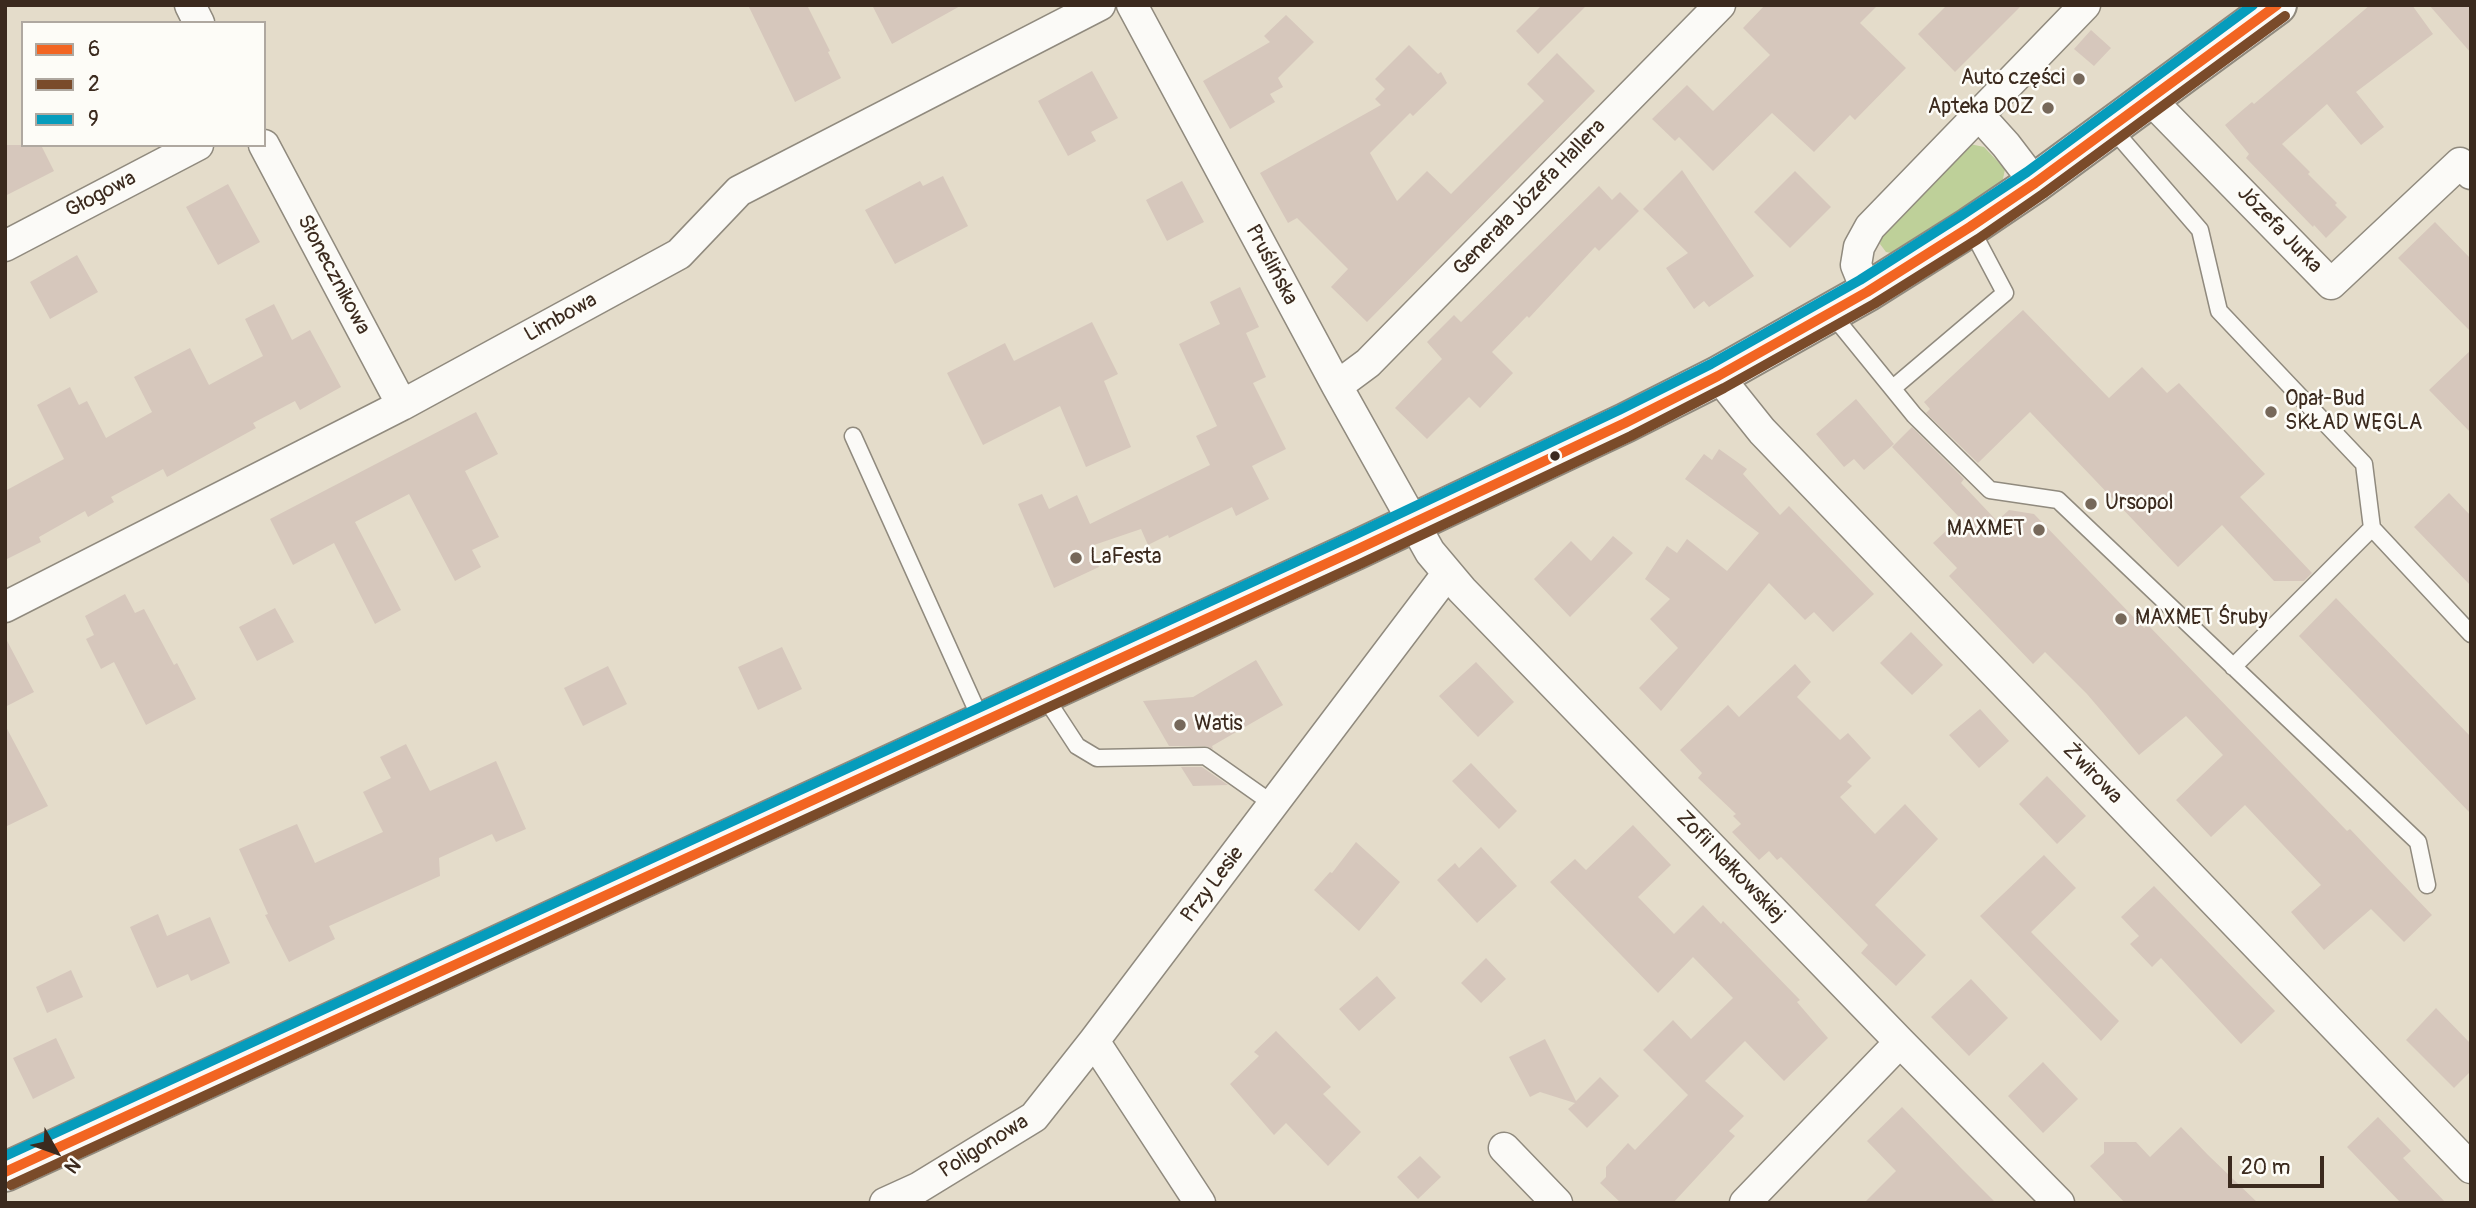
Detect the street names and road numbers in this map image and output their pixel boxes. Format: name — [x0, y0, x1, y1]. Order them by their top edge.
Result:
street label: Generała Józefa Hallera — [1449, 114, 1611, 282]
street label: Głogowa — [62, 166, 140, 224]
street label: Józefa Jurka — [2231, 181, 2327, 279]
street label: Słonecznikowa — [291, 211, 375, 339]
street label: Pruślińska — [1239, 221, 1303, 309]
street label: Limbowa — [520, 288, 602, 348]
street label: Żwirowa — [2057, 738, 2127, 810]
street label: Zofii Nałkowskiej — [1670, 806, 1790, 928]
street label: Przy Lesie — [1176, 842, 1250, 928]
street label: Poligonowa — [935, 1110, 1033, 1184]

